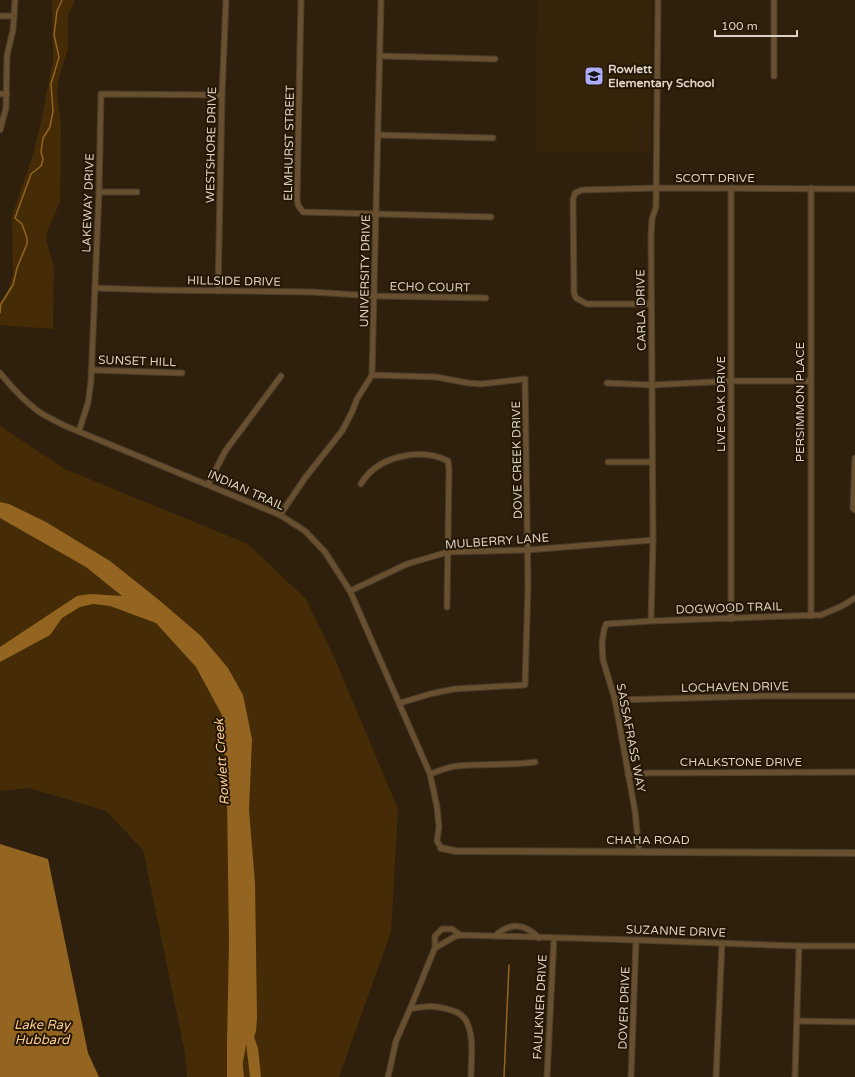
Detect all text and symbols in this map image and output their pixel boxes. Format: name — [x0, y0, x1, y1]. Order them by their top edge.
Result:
scale bar — [715, 12, 797, 38]
text: 100 m — [721, 19, 758, 33]
place label: Rowlett Elementary School — [608, 62, 715, 91]
school or university icon: Rowlett Elementary School — [583, 65, 605, 87]
street label: ELMHURST STREET — [281, 84, 297, 201]
street label: WESTSHORE DRIVE — [203, 86, 219, 203]
street label: LAKEWAY DRIVE — [79, 153, 97, 253]
street label: SCOTT DRIVE — [675, 171, 755, 185]
street label: UNIVERSITY DRIVE — [357, 214, 373, 328]
street label: CARLA DRIVE — [633, 269, 649, 351]
street label: HILLSIDE DRIVE — [187, 273, 281, 289]
street label: ECHO COURT — [390, 279, 471, 295]
street label: PERSIMMON PLACE — [793, 342, 807, 462]
street label: SUNSET HILL — [98, 353, 176, 369]
street label: LIVE OAK DRIVE — [714, 356, 728, 452]
street label: DOVE CREEK DRIVE — [509, 401, 525, 519]
street label: INDIAN TRAIL — [206, 467, 287, 513]
street label: MULBERRY LANE — [444, 530, 550, 552]
street label: DOGWOOD TRAIL — [675, 599, 783, 617]
street label: LOCHAVEN DRIVE — [681, 679, 790, 695]
street label: SASSAFRASS WAY — [614, 682, 649, 794]
water label: Rowlett Creek — [211, 717, 233, 806]
street label: CHALKSTONE DRIVE — [680, 755, 803, 769]
street label: CHAHA ROAD — [606, 833, 690, 847]
street label: SUZANNE DRIVE — [626, 922, 727, 940]
street label: FAULKNER DRIVE — [530, 954, 550, 1060]
street label: DOVER DRIVE — [616, 966, 632, 1050]
water label: Lake Ray Hubbard — [14, 1017, 72, 1048]

